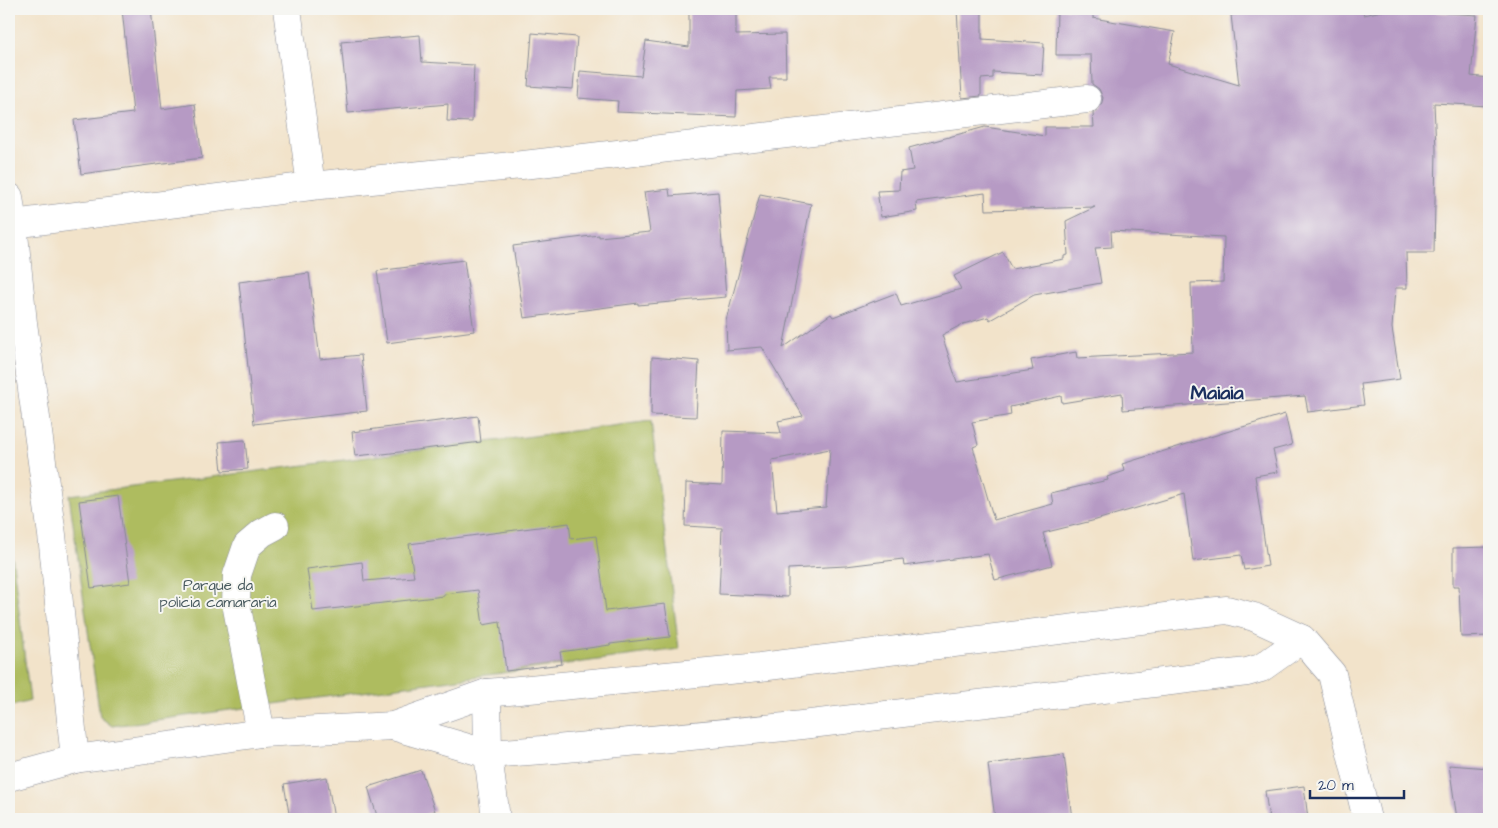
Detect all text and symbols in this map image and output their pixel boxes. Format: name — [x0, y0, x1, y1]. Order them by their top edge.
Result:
district label: Maiaia — [1190, 379, 1244, 407]
park label: Parque da policia camararia — [159, 575, 277, 613]
scale bar — [1310, 768, 1404, 800]
text: 20 m — [1318, 775, 1354, 796]

